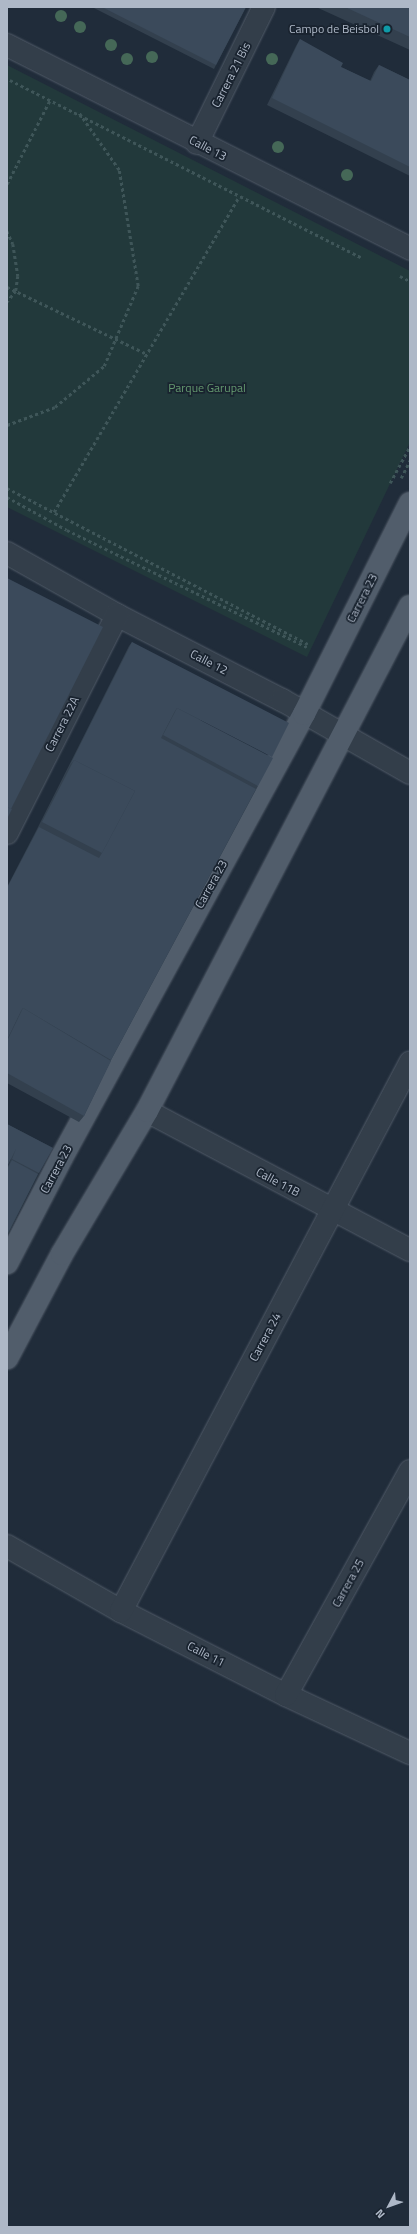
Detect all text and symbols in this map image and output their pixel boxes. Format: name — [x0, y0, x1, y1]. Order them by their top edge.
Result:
place label: Campo de Beisbol — [289, 22, 379, 36]
marker: Campo de Beisbol — [382, 24, 392, 34]
street label: Carrera 21 Bis — [208, 40, 254, 110]
street label: Calle 13 — [187, 132, 229, 164]
park label: Parque Garupal — [168, 381, 246, 395]
street label: Carrera 23 — [344, 571, 380, 625]
street label: Calle 12 — [188, 646, 230, 678]
street label: Carrera 22A — [42, 694, 82, 754]
street label: Carrera 23 — [192, 857, 230, 911]
street label: Carrera 23 — [37, 1142, 75, 1196]
street label: Calle 11B — [254, 1164, 302, 1200]
street label: Carrera 24 — [246, 1310, 284, 1364]
street label: Carrera 25 — [329, 1556, 367, 1610]
street label: Calle 11 — [185, 1638, 227, 1670]
north arrow — [369, 2186, 409, 2226]
text: N — [371, 2206, 388, 2222]

